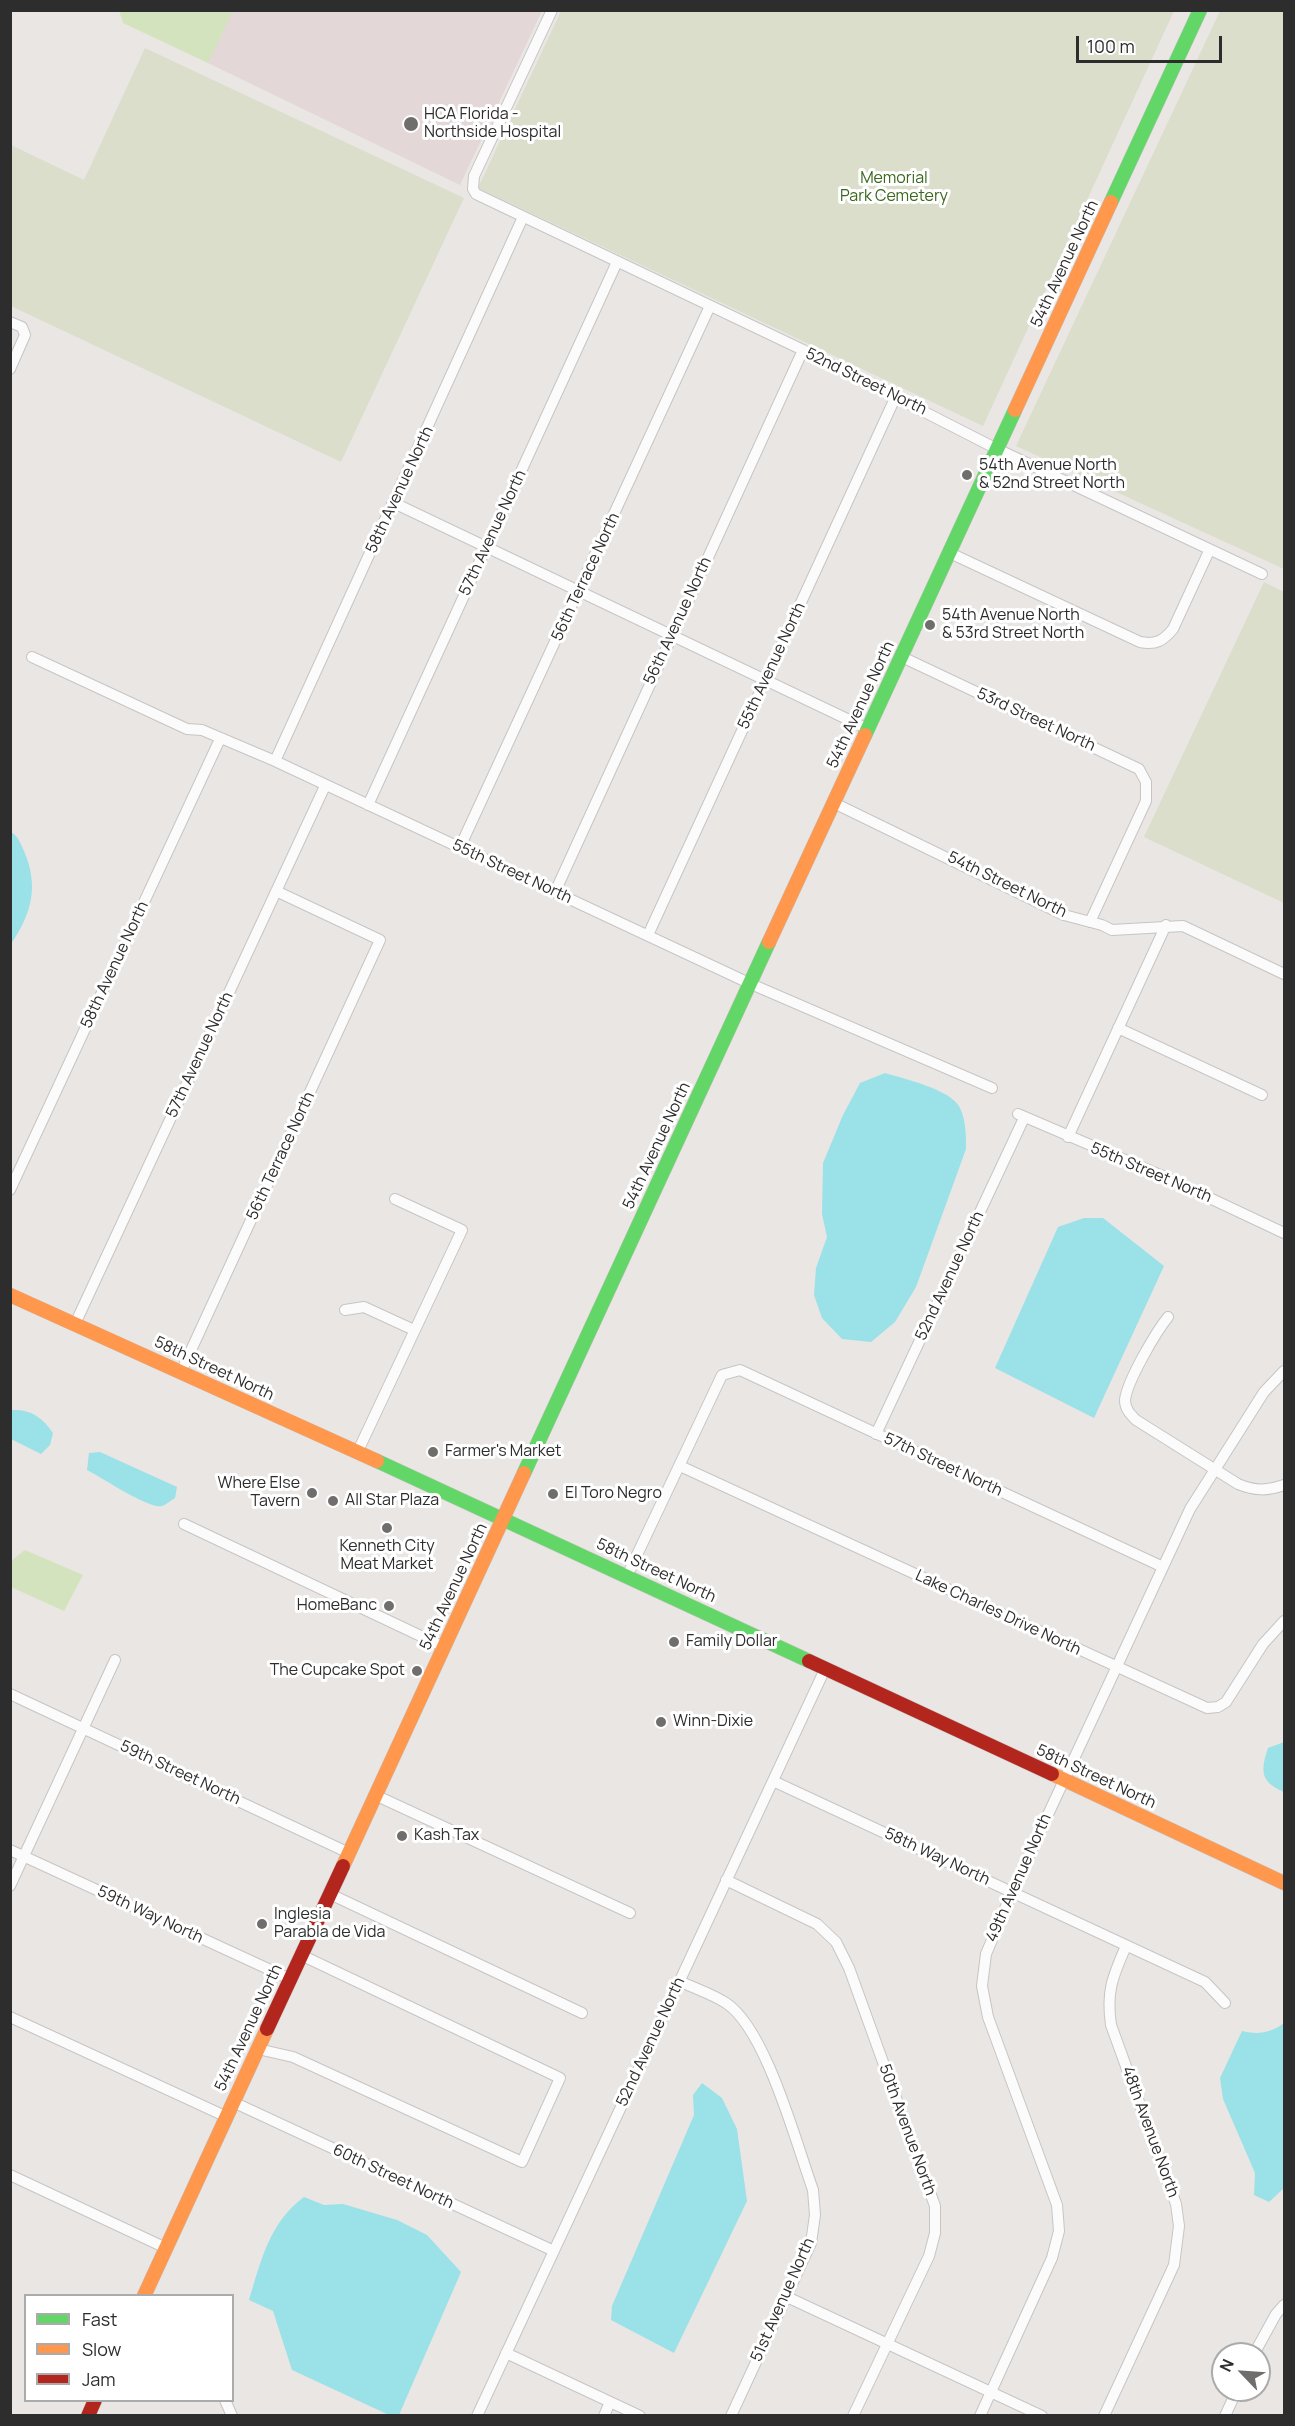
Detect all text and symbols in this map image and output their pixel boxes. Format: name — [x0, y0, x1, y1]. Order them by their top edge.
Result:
scale bar — [1079, 24, 1224, 62]
text: 100 m — [1087, 34, 1135, 58]
place label: HCA Florida - Northside Hospital — [424, 105, 561, 143]
marker: HCA Florida - Northside Hospital — [402, 115, 420, 133]
park label: Memorial Park Cemetery — [840, 169, 948, 207]
street label: 54th Avenue North — [1027, 197, 1103, 331]
street label: 52nd Street North — [802, 344, 930, 420]
street label: 58th Avenue North — [362, 424, 438, 556]
place label: 54th Avenue North & 52nd Street North — [979, 456, 1125, 494]
street label: 57th Avenue North — [455, 467, 531, 599]
marker: 54th Avenue North & 52nd Street North — [960, 468, 974, 482]
street label: 56th Terrace North — [548, 510, 624, 644]
street label: 56th Avenue North — [640, 554, 716, 688]
street label: 55th Avenue North — [734, 600, 810, 732]
place label: 54th Avenue North & 53rd Street North — [942, 606, 1084, 644]
marker: 54th Avenue North & 53rd Street North — [923, 618, 937, 632]
street label: 54th Avenue North — [823, 638, 899, 772]
street label: 53rd Street North — [974, 684, 1098, 756]
street label: 55th Street North — [449, 836, 575, 908]
street label: 54th Street North — [944, 848, 1070, 922]
street label: 58th Avenue North — [77, 899, 153, 1031]
street label: 57th Avenue North — [162, 989, 238, 1121]
street label: 54th Avenue North — [619, 1079, 695, 1213]
street label: 56th Terrace North — [243, 1089, 319, 1223]
street label: 55th Street North — [1087, 1139, 1215, 1207]
street label: 52nd Avenue North — [912, 1208, 988, 1344]
street label: 58th Street North — [151, 1333, 277, 1405]
street label: 57th Street North — [881, 1429, 1005, 1501]
place label: Farmer's Market — [445, 1442, 561, 1462]
marker: Farmer's Market — [426, 1445, 440, 1459]
place label: Where Else Tavern — [217, 1474, 300, 1512]
place label: El Toro Negro — [565, 1484, 662, 1504]
marker: Where Else Tavern — [305, 1486, 319, 1500]
marker: El Toro Negro — [546, 1487, 560, 1501]
place label: All Star Plaza — [345, 1491, 439, 1511]
marker: All Star Plaza — [326, 1494, 340, 1508]
street label: 54th Avenue North — [416, 1520, 492, 1654]
marker: Kenneth City Meat Market — [380, 1521, 394, 1535]
street label: 58th Street North — [593, 1535, 719, 1607]
place label: Kenneth City Meat Market — [339, 1537, 435, 1575]
street label: Lake Charles Drive North — [912, 1566, 1084, 1660]
place label: HomeBanc — [297, 1596, 377, 1616]
marker: HomeBanc — [382, 1599, 396, 1613]
place label: Family Dollar — [686, 1632, 778, 1652]
marker: Family Dollar — [667, 1635, 681, 1649]
place label: The Cupcake Spot — [270, 1661, 405, 1681]
marker: The Cupcake Spot — [410, 1664, 424, 1678]
place label: Winn-Dixie — [673, 1712, 753, 1732]
marker: Winn-Dixie — [654, 1715, 668, 1729]
street label: 59th Street North — [117, 1737, 243, 1809]
street label: 58th Street North — [1033, 1741, 1159, 1813]
street label: 49th Avenue North — [982, 1811, 1056, 1945]
street label: 58th Way North — [881, 1824, 993, 1890]
place label: Kash Tax — [414, 1826, 479, 1846]
marker: Kash Tax — [395, 1829, 409, 1843]
street label: 59th Way North — [94, 1882, 206, 1948]
place label: Inglesia Parabla de Vida — [274, 1905, 385, 1943]
marker: Inglesia Parabla de Vida — [255, 1917, 269, 1931]
street label: 54th Avenue North — [211, 1961, 287, 2095]
street label: 52nd Avenue North — [613, 1974, 689, 2110]
street label: 50th Avenue North — [874, 2062, 940, 2198]
street label: 48th Avenue North — [1117, 2064, 1183, 2200]
street label: 60th Street North — [330, 2141, 456, 2213]
street label: 51st Avenue North — [747, 2235, 819, 2365]
legend — [24, 2294, 234, 2402]
text: Fast — [82, 2307, 117, 2331]
text: Slow — [82, 2337, 121, 2361]
north arrow — [1211, 2342, 1271, 2402]
text: N — [1214, 2355, 1239, 2375]
text: Jam — [82, 2367, 116, 2391]

